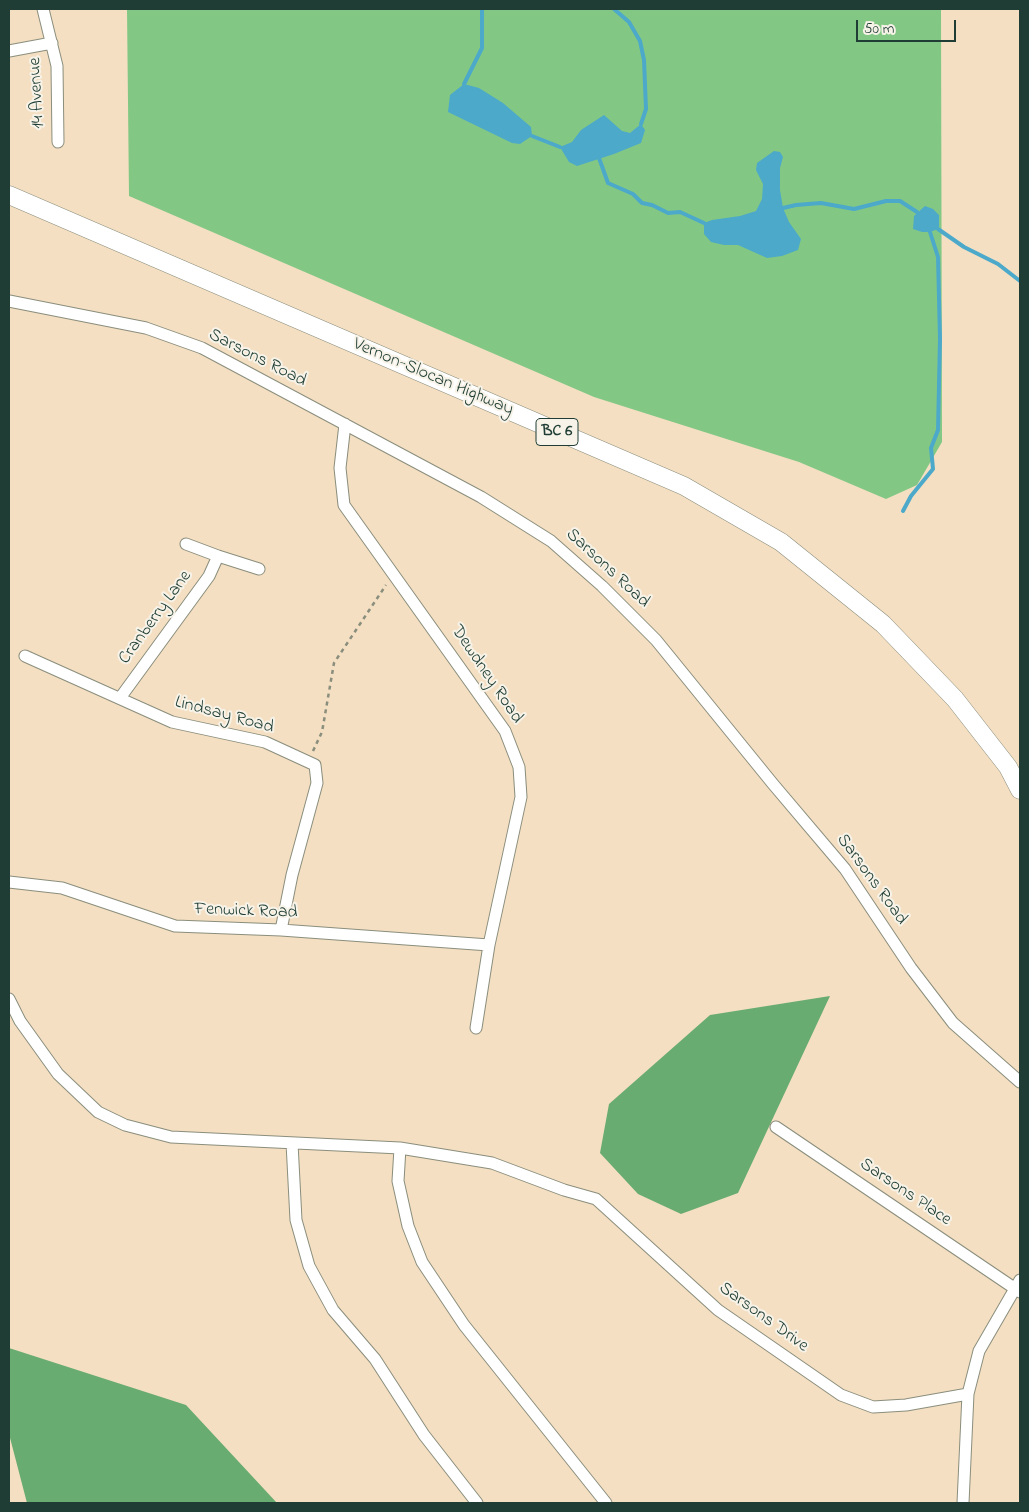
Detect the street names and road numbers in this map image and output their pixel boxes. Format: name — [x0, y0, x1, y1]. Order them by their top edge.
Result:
street label: 14 Avenue — [25, 57, 51, 129]
street label: Sarsons Road — [204, 325, 310, 393]
street label: Vernon-Slocan Highway — [350, 334, 516, 422]
road number: BC 6 — [536, 418, 578, 446]
street label: Sarsons Road — [560, 525, 654, 613]
street label: Cranberry Lane — [115, 567, 197, 669]
street label: Dewdney Road — [445, 622, 527, 728]
street label: Lindsay Road — [172, 692, 276, 740]
street label: Sarsons Road — [831, 830, 911, 930]
street label: Fenwick Road — [194, 899, 298, 925]
street label: Sarsons Place — [855, 1154, 955, 1232]
street label: Sarsons Drive — [714, 1278, 812, 1358]

